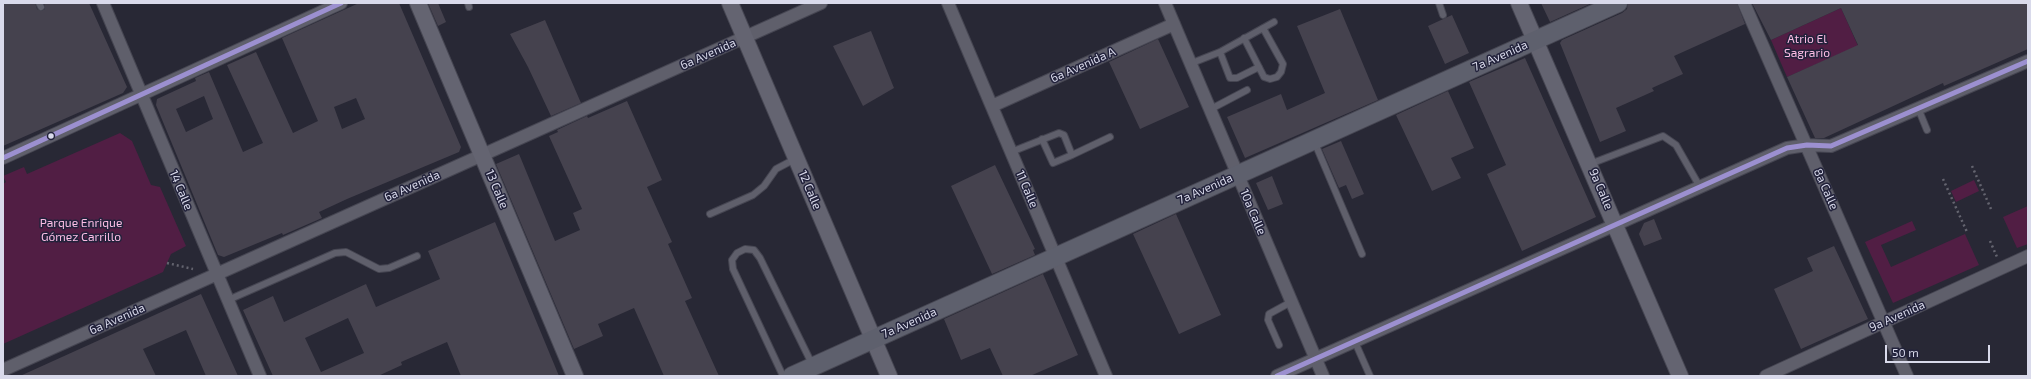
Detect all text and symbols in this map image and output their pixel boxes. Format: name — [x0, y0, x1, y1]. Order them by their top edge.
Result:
park label: Atrio El Sagrario — [1784, 32, 1830, 60]
street label: 6a Avenida — [678, 35, 738, 73]
street label: 7a Avenida — [1470, 37, 1530, 75]
street label: 6a Avenida A — [1048, 44, 1118, 86]
unlabelled marker — [46, 131, 56, 141]
street label: 9a Calle — [1586, 166, 1616, 212]
street label: 8a Calle — [1811, 166, 1841, 212]
street label: 6a Avenida — [382, 167, 442, 205]
street label: 13 Calle — [482, 167, 512, 211]
street label: 14 Calle — [166, 168, 196, 212]
street label: 12 Calle — [795, 168, 825, 212]
street label: 11 Calle — [1013, 168, 1041, 210]
street label: 7a Avenida — [1175, 170, 1235, 208]
street label: 10a Calle — [1237, 187, 1269, 237]
park label: Parque Enrique Gómez Carrillo — [40, 216, 122, 244]
street label: 9a Avenida — [1867, 297, 1927, 335]
street label: 6a Avenida — [87, 300, 147, 338]
street label: 7a Avenida — [879, 304, 939, 342]
scale bar — [1887, 337, 1992, 363]
text: 50 m — [1892, 345, 1919, 359]

